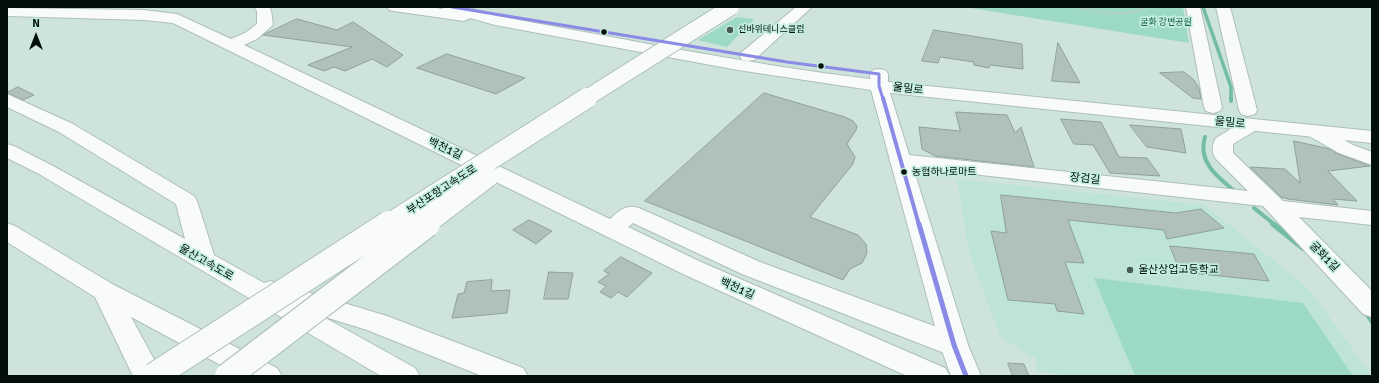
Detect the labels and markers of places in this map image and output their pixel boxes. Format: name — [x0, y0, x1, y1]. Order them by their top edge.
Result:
marker: 선바위테니스클럽 — [725, 25, 735, 35]
place label: 선바위테니스클럽 — [738, 25, 804, 35]
unlabelled marker — [599, 27, 609, 37]
unlabelled marker — [816, 61, 826, 71]
place label: 농협하나로마트 — [912, 166, 976, 178]
marker: 농협하나로마트 — [899, 167, 909, 177]
place label: 울산상업고등학교 — [1138, 263, 1219, 277]
marker: 울산상업고등학교 — [1125, 265, 1135, 275]

